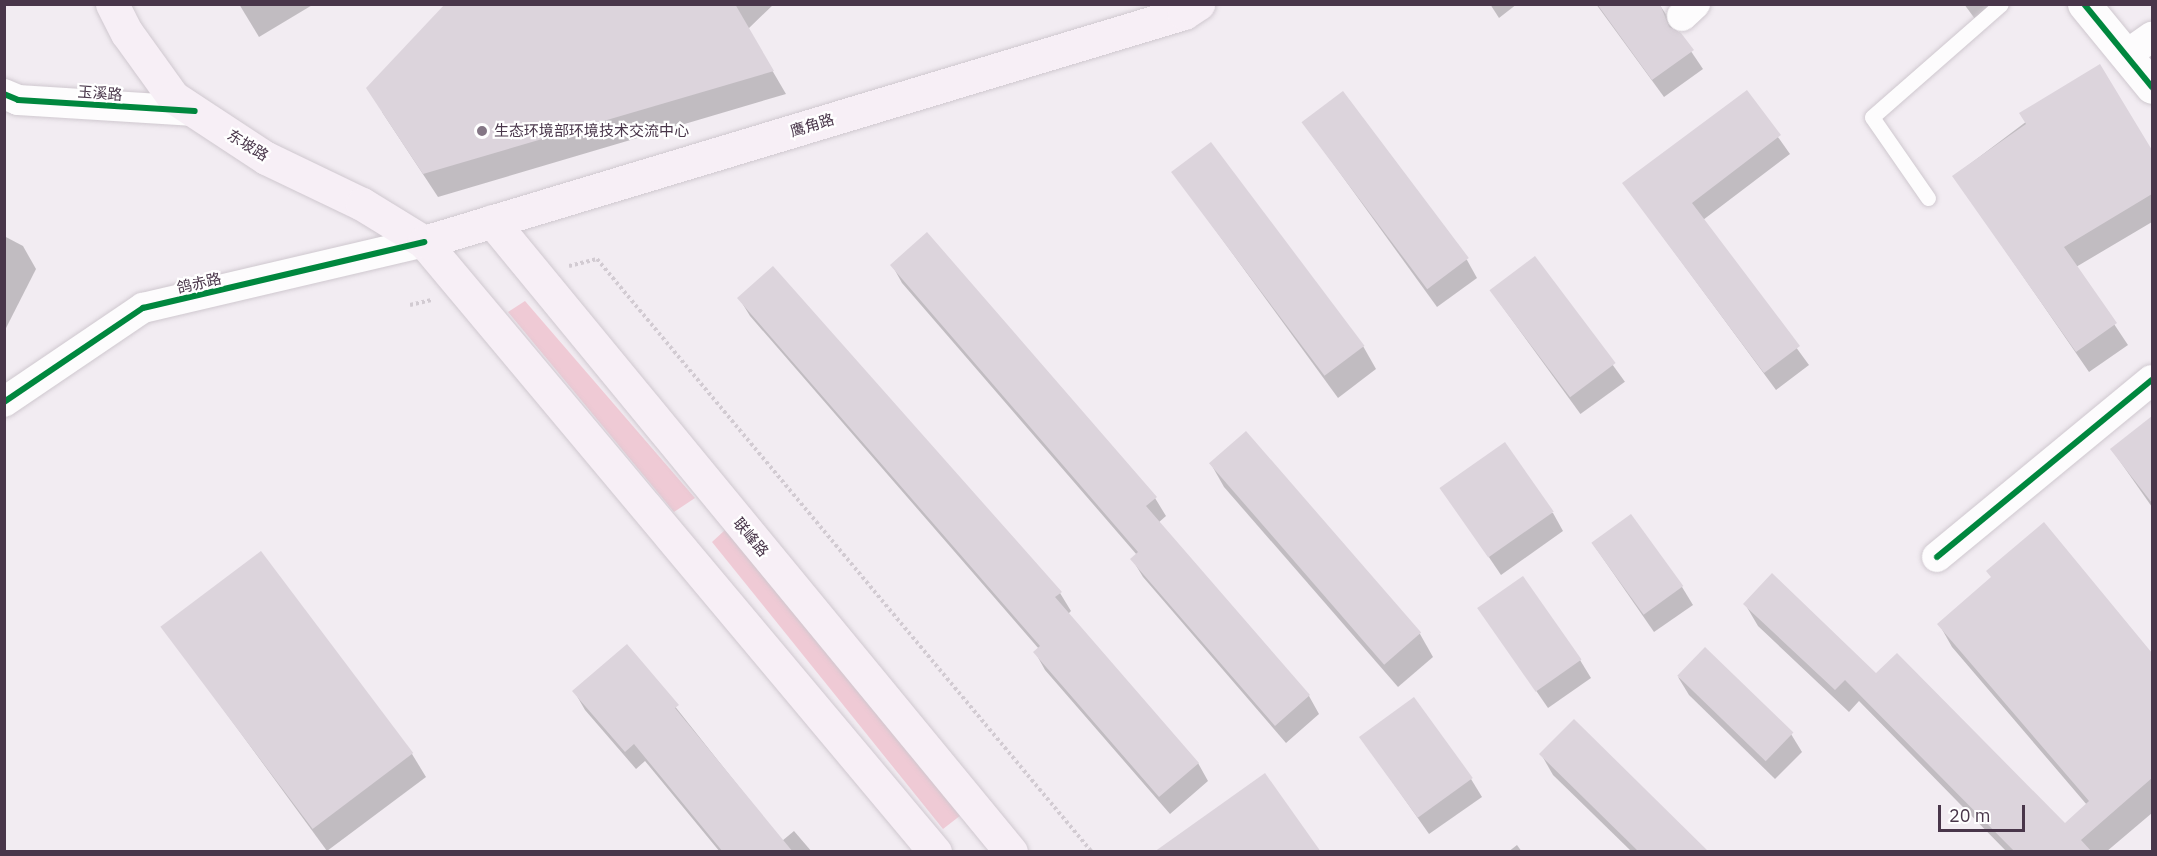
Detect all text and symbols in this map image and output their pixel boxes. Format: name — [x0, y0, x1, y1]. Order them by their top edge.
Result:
street label: 玉溪路 — [77, 82, 123, 104]
street label: 鹰角路 — [788, 110, 836, 140]
place label: 生态环境部环境技术交流中心 — [494, 122, 689, 140]
marker: 生态环境部环境技术交流中心 — [475, 124, 489, 138]
street label: 东坡路 — [224, 125, 272, 165]
street label: 鸽赤路 — [175, 269, 223, 297]
street label: 联峰路 — [730, 514, 772, 560]
scale bar — [1941, 793, 2028, 831]
text: 20 m — [1949, 804, 1991, 827]

